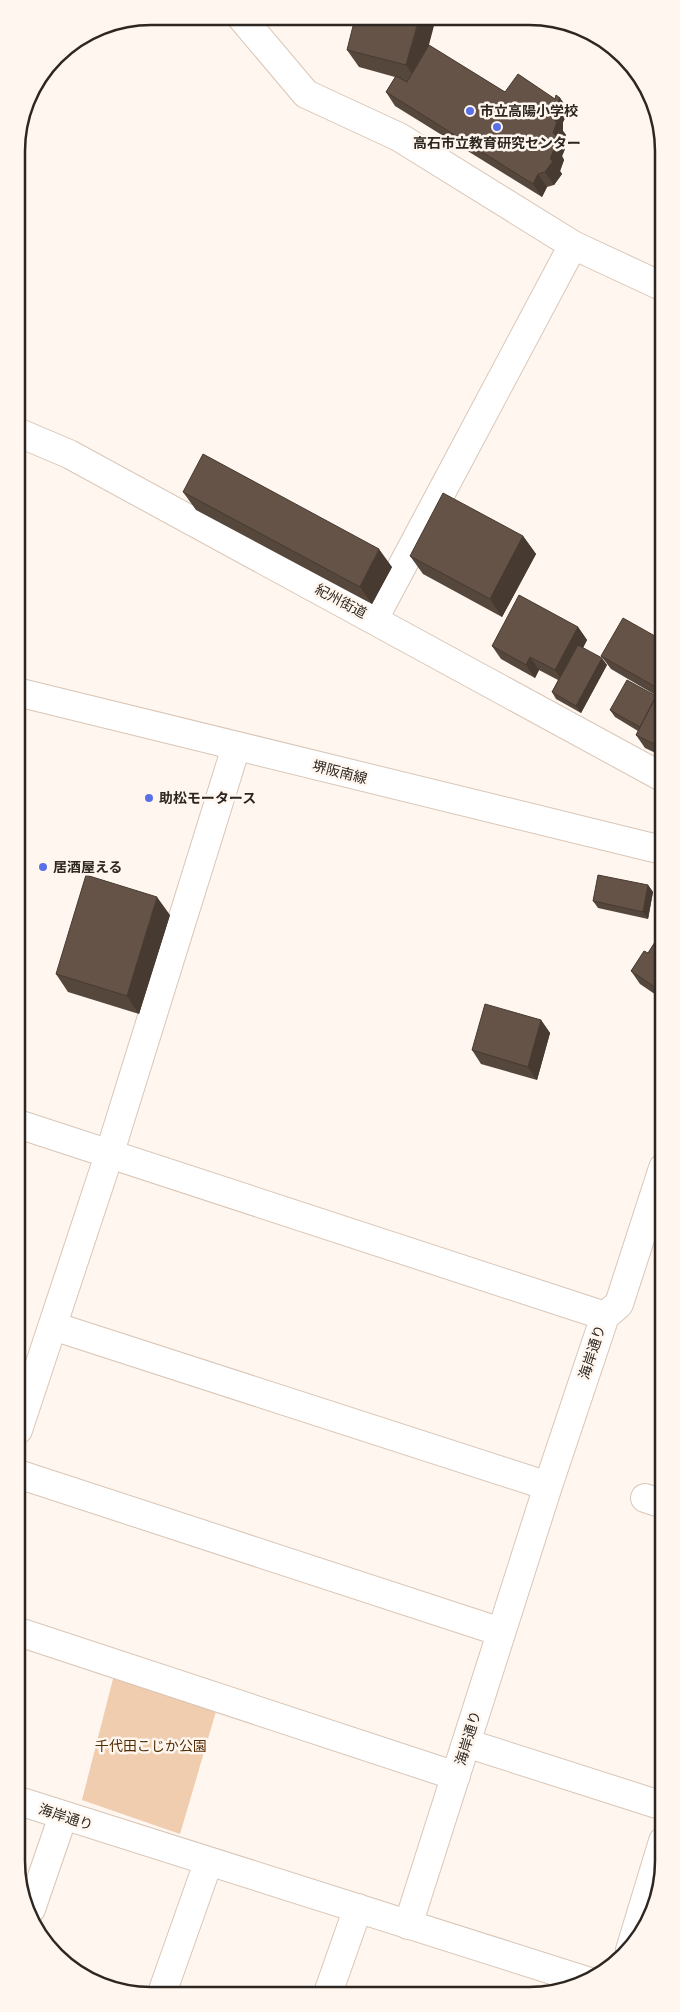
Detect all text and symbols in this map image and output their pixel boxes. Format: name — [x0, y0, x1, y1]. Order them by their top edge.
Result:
place label: 市立高陽小学校 — [480, 101, 578, 121]
marker: 市立高陽小学校 — [464, 105, 476, 117]
marker: 高石市立教育研究センター — [491, 121, 503, 133]
place label: 高石市立教育研究センター — [413, 133, 581, 153]
street label: 紀州街道 — [312, 579, 370, 623]
street label: 堺阪南線 — [310, 756, 370, 788]
place label: 助松モータース — [159, 788, 256, 808]
marker: 助松モータース — [143, 792, 155, 804]
place label: 居酒屋える — [53, 857, 123, 877]
marker: 居酒屋える — [37, 861, 49, 873]
street label: 海岸通り — [574, 1322, 610, 1382]
street label: 海岸通り — [450, 1708, 486, 1768]
park label: 千代田こじか公園 — [95, 1736, 207, 1756]
street label: 海岸通り — [36, 1799, 96, 1835]

